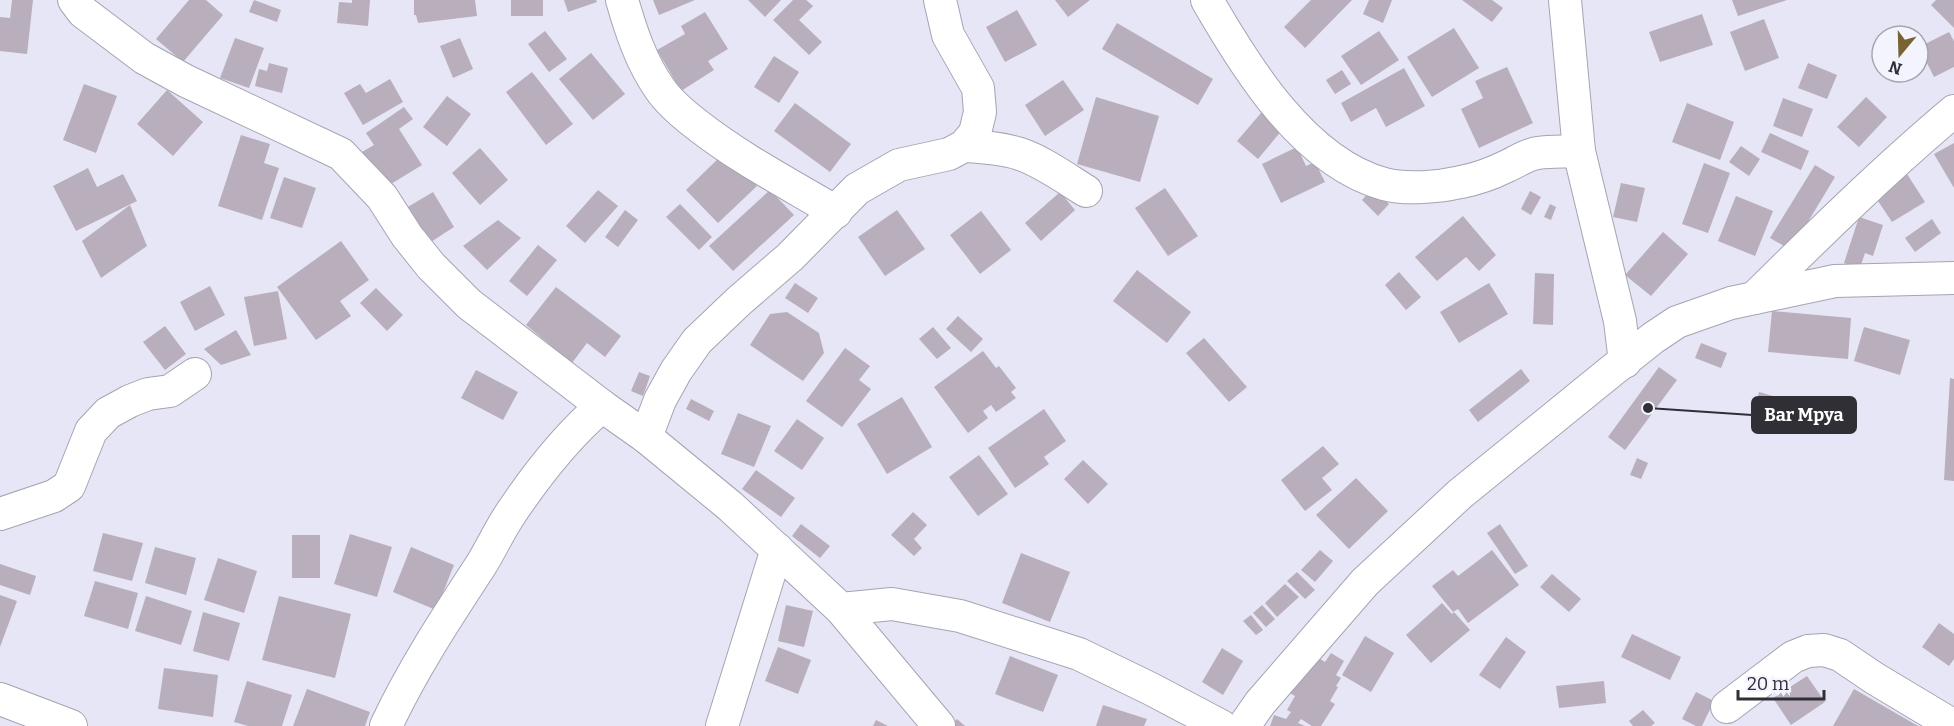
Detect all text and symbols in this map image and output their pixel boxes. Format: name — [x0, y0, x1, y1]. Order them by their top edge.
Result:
north arrow — [1870, 24, 1930, 84]
text: N — [1886, 57, 1904, 79]
callout: Bar Mpya — [1752, 397, 1856, 433]
text: Bar Mpya — [1764, 404, 1844, 426]
scale bar — [1738, 663, 1824, 701]
text: 20 m — [1747, 673, 1789, 695]

